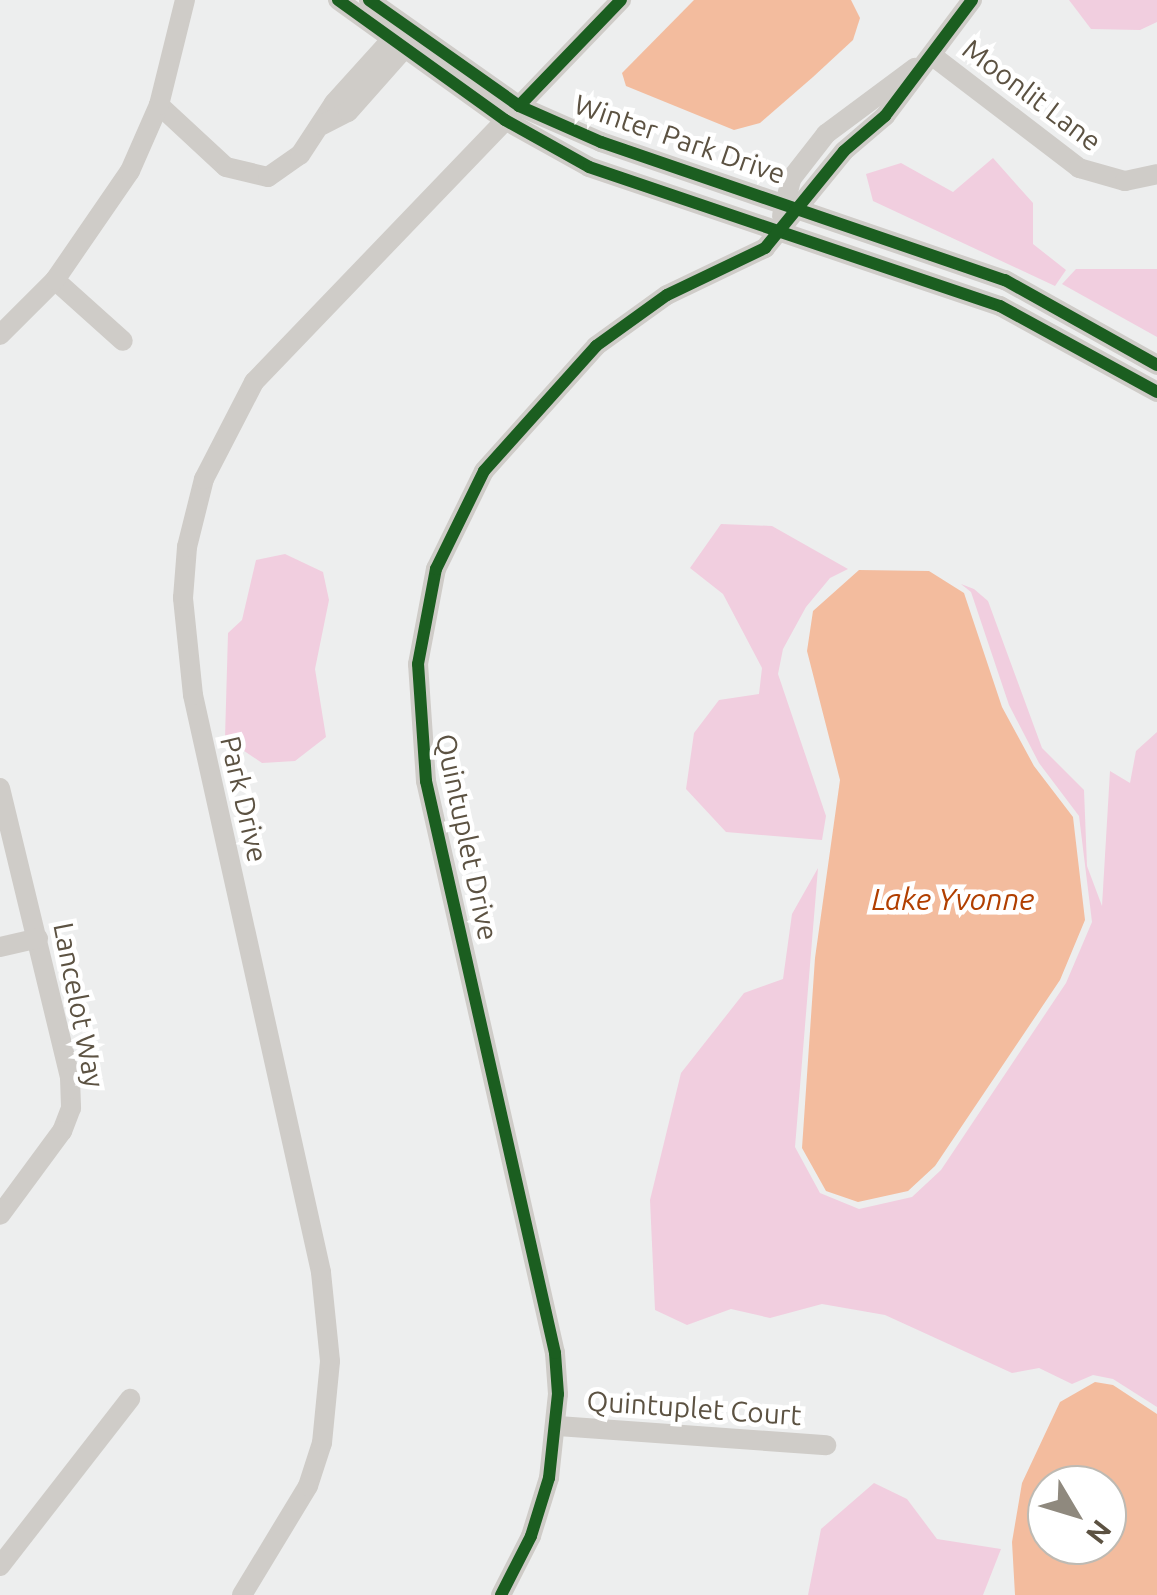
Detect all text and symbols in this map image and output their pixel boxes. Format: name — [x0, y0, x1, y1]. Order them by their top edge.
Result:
street label: Moonlit Lane — [956, 32, 1108, 158]
street label: Winter Park Drive — [570, 87, 790, 191]
street label: Quintuplet Drive — [429, 731, 505, 943]
street label: Park Drive — [213, 733, 275, 865]
water label: Lake Yvonne — [872, 881, 1034, 917]
street label: Lancelot Way — [47, 920, 111, 1090]
street label: Quintuplet Court — [585, 1384, 803, 1432]
north arrow — [1027, 1465, 1127, 1565]
text: N — [1081, 1515, 1118, 1550]

